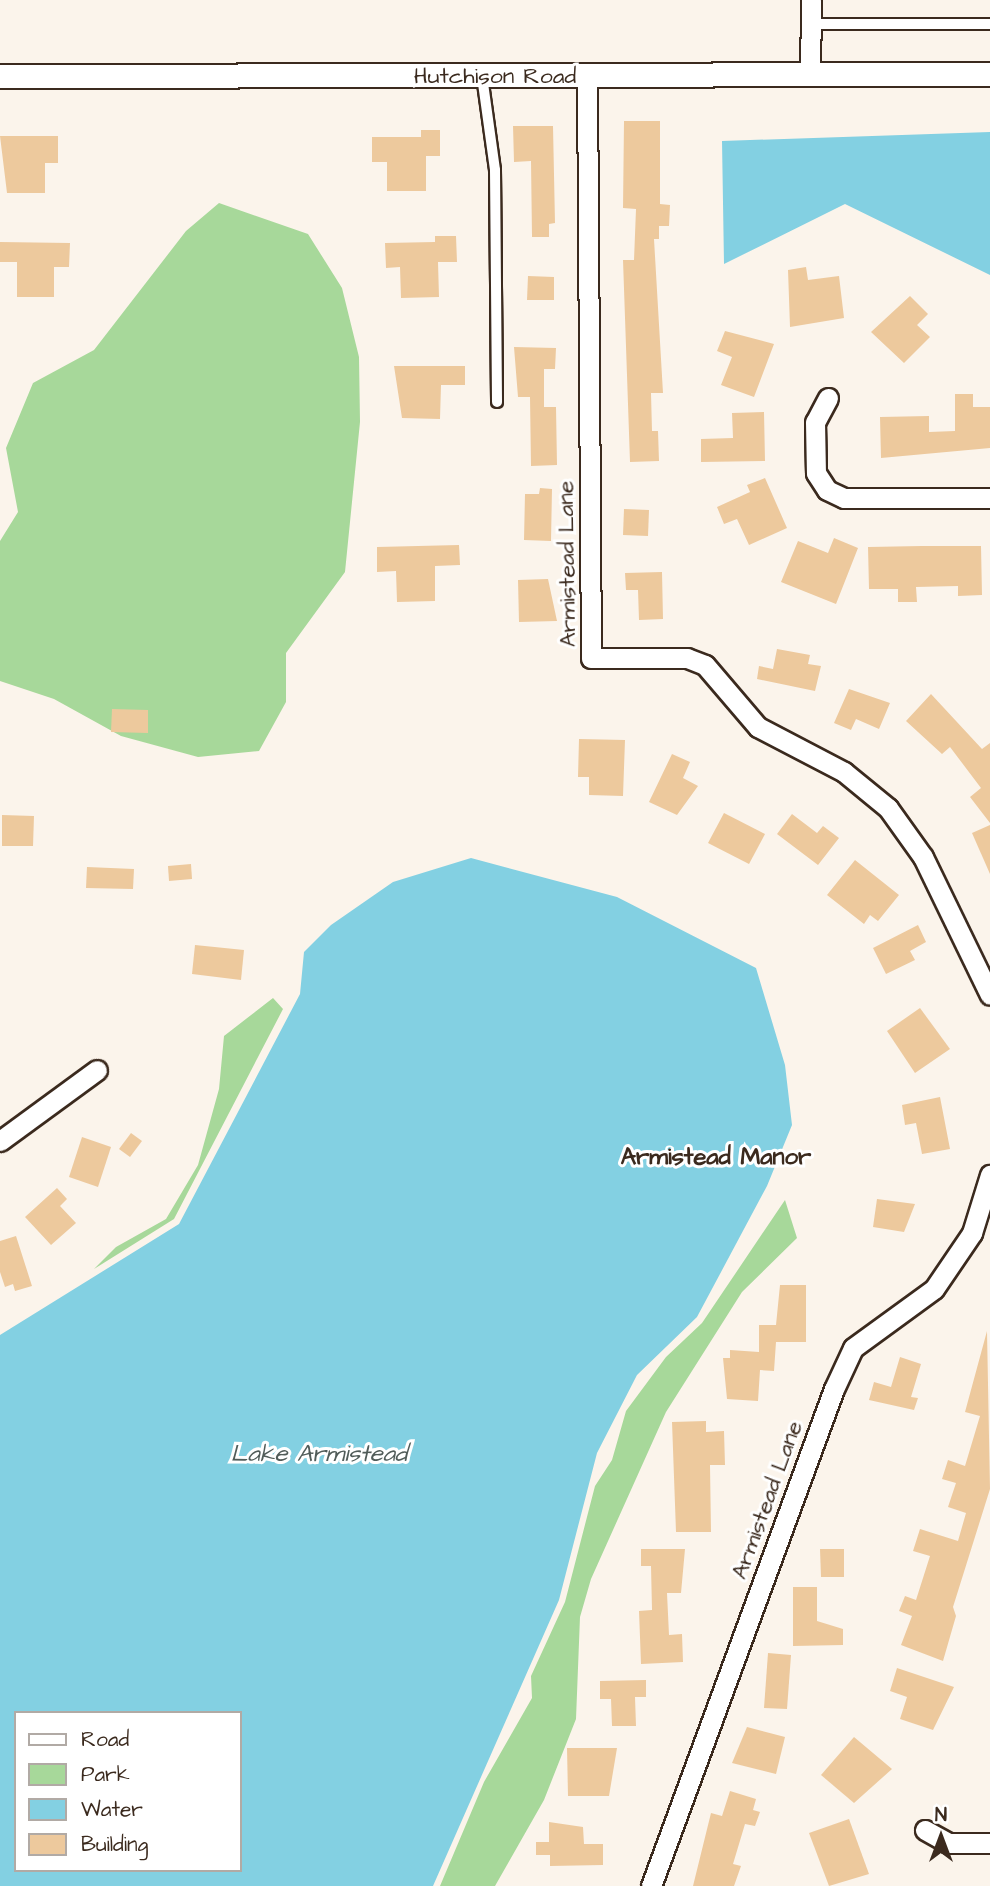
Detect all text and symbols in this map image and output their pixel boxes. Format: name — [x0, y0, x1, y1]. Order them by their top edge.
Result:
street label: Hutchison Road — [414, 62, 576, 90]
street label: Armistead Lane — [552, 481, 582, 647]
district label: Armistead Manor — [621, 1144, 811, 1172]
street label: Armistead Lane — [726, 1417, 808, 1583]
water label: Lake Armistead — [231, 1441, 407, 1469]
legend — [14, 1711, 242, 1872]
text: Road — [81, 1725, 129, 1754]
text: Park — [81, 1760, 130, 1789]
text: Water — [81, 1795, 143, 1824]
north arrow — [906, 1802, 976, 1872]
text: N — [935, 1802, 947, 1829]
text: Building — [81, 1830, 148, 1859]

